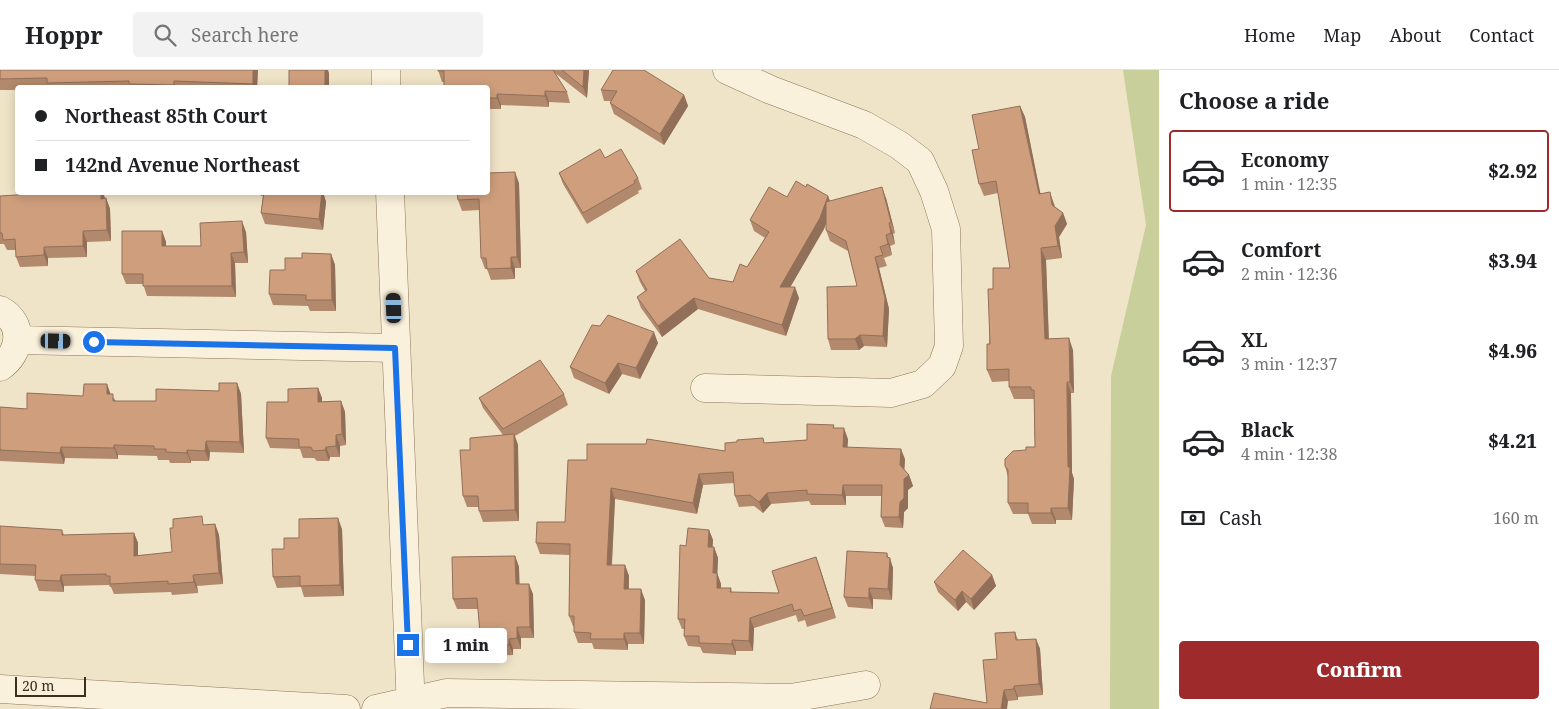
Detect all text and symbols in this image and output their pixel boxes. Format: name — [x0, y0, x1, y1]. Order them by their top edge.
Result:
search box — [133, 12, 483, 57]
text: Hoppr — [25, 18, 103, 51]
icon: search — [151, 21, 179, 49]
text: Search here — [191, 22, 299, 48]
text: Home — [1244, 23, 1295, 47]
text: Map — [1323, 23, 1361, 47]
text: About — [1389, 23, 1441, 47]
text: Contact — [1469, 23, 1534, 47]
text: Choose a ride — [1179, 85, 1329, 115]
text: Northeast 85th Court — [65, 103, 267, 129]
text: Economy — [1241, 147, 1329, 173]
icon: car — [1181, 149, 1226, 194]
text: 142nd Avenue Northeast — [65, 152, 300, 178]
text: $2.92 — [1488, 158, 1537, 184]
text: 1 min · 12:35 — [1241, 173, 1337, 195]
text: Comfort — [1241, 237, 1321, 263]
icon: car — [1181, 239, 1226, 284]
text: $3.94 — [1488, 248, 1537, 274]
text: 2 min · 12:36 — [1241, 263, 1337, 285]
car — [385, 293, 402, 323]
text: XL — [1241, 327, 1267, 353]
icon: car — [1181, 329, 1226, 374]
route start — [83, 331, 105, 353]
car — [40, 333, 71, 349]
text: $4.96 — [1488, 338, 1537, 364]
text: 3 min · 12:37 — [1241, 353, 1337, 375]
text: Black — [1241, 417, 1294, 443]
icon: car — [1181, 419, 1226, 464]
text: $4.21 — [1488, 428, 1537, 454]
text: 4 min · 12:38 — [1241, 443, 1337, 465]
icon: cash — [1179, 504, 1207, 532]
text: Cash — [1219, 505, 1262, 531]
text: 160 m — [1493, 507, 1539, 529]
callout: 1 min — [426, 628, 508, 662]
route end — [397, 634, 419, 656]
text: 1 min — [443, 634, 489, 656]
button: Confirm — [1179, 641, 1539, 699]
scale bar — [15, 674, 86, 697]
text: 20 m — [22, 676, 55, 695]

